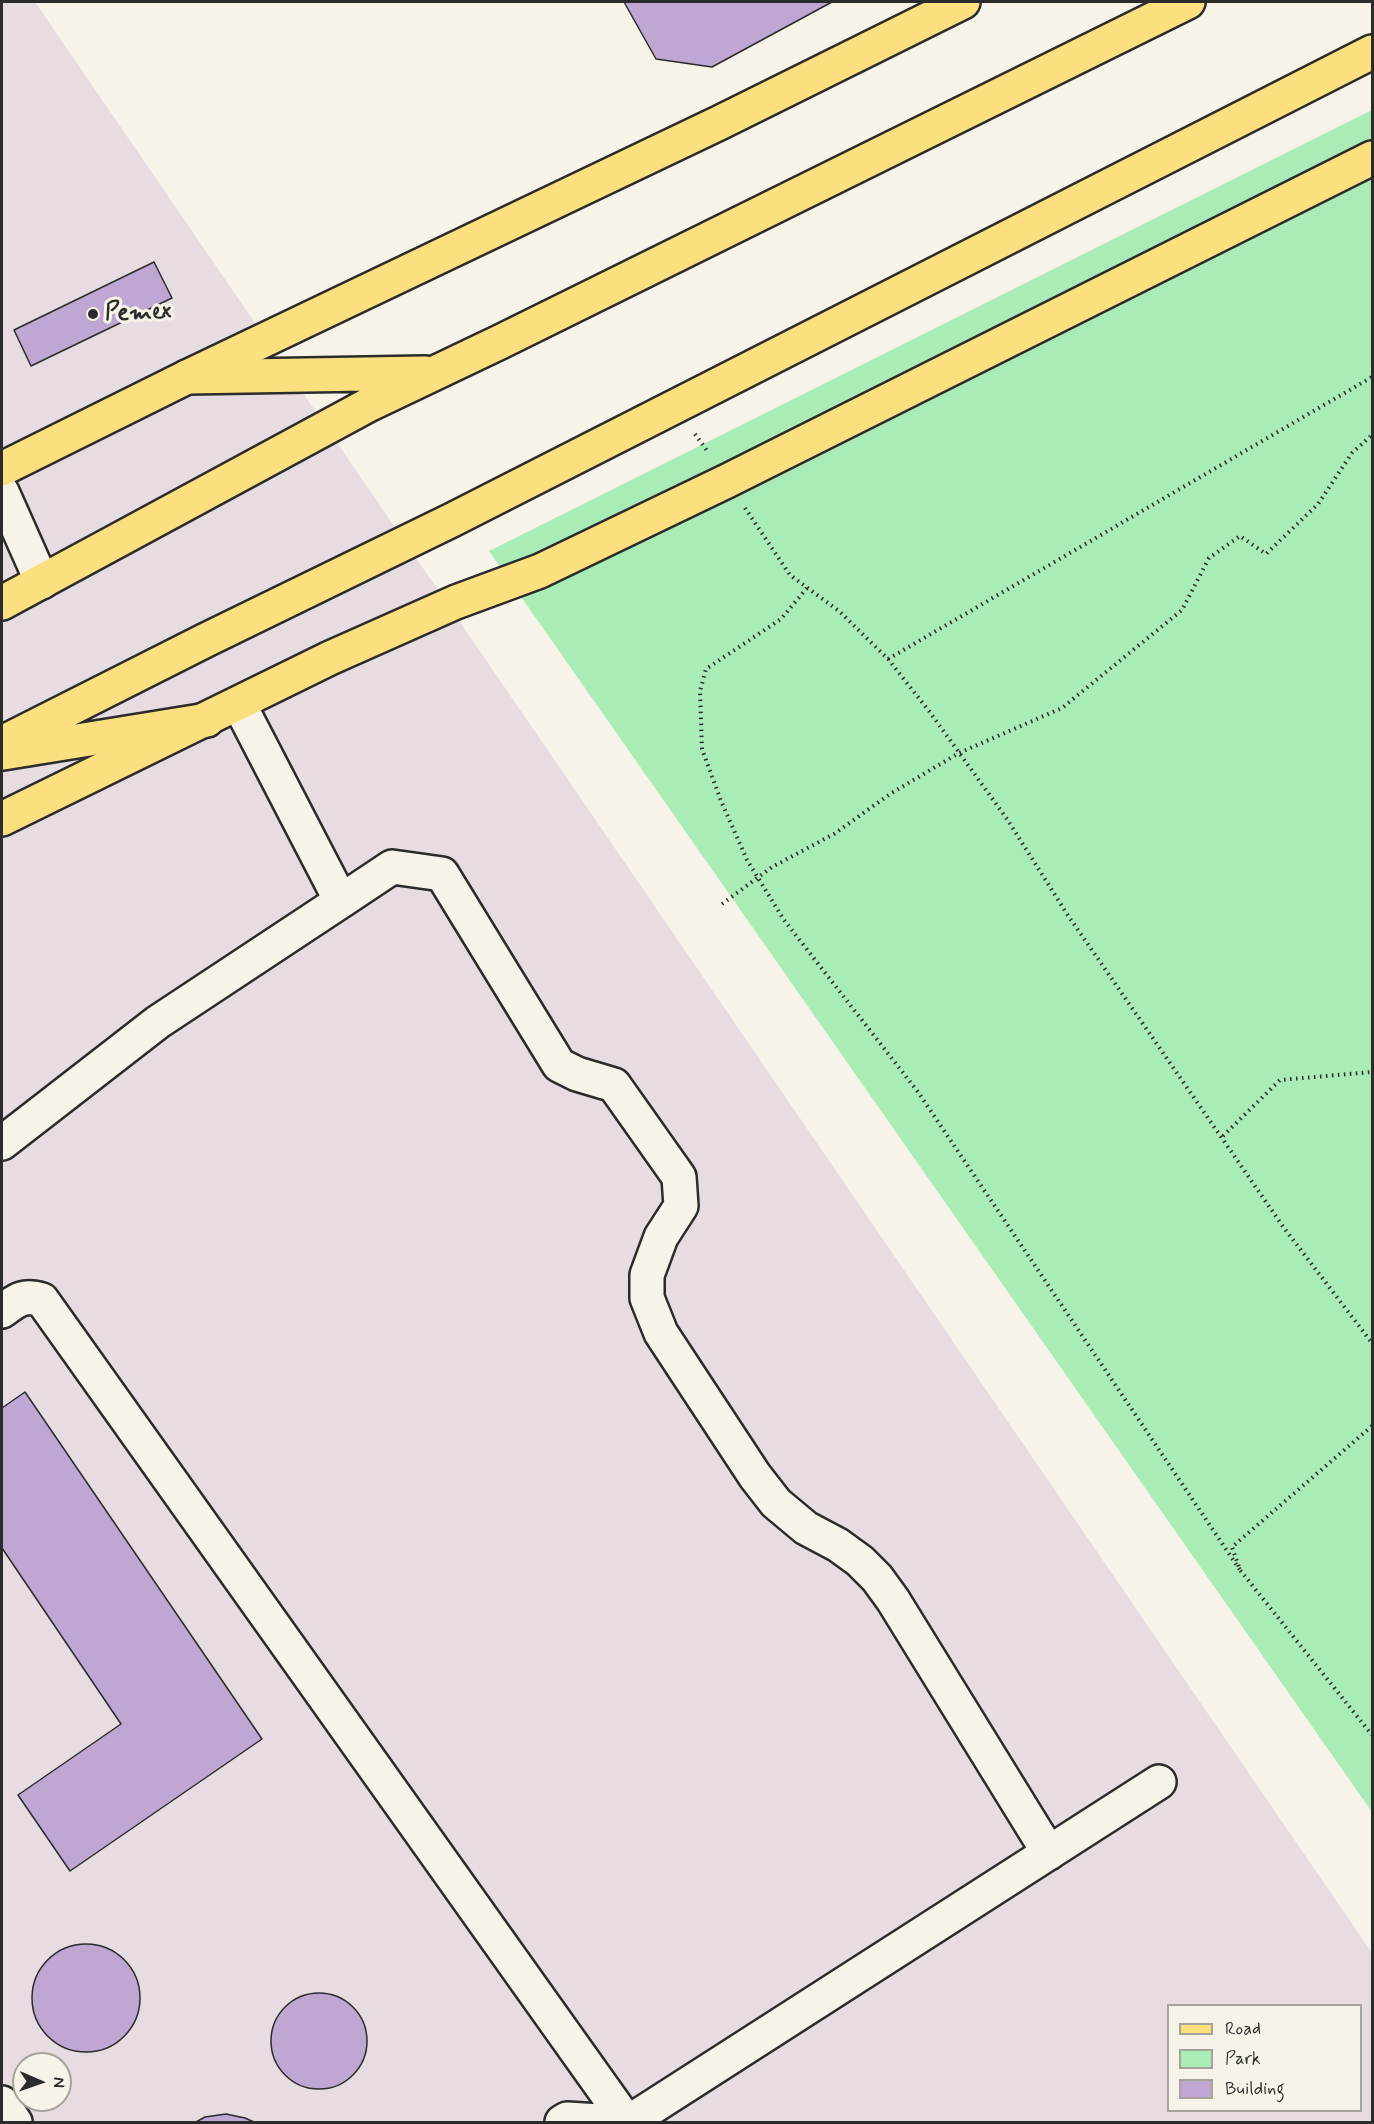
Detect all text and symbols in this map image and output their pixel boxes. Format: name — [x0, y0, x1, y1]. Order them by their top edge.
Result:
place label: Pemex — [105, 300, 171, 328]
marker: Pemex — [86, 307, 100, 321]
legend — [1167, 2004, 1362, 2112]
text: Road — [1225, 2017, 1261, 2041]
text: Park — [1225, 2047, 1261, 2071]
north arrow — [12, 2052, 72, 2112]
text: N — [48, 2077, 69, 2088]
text: Building — [1225, 2077, 1285, 2101]

